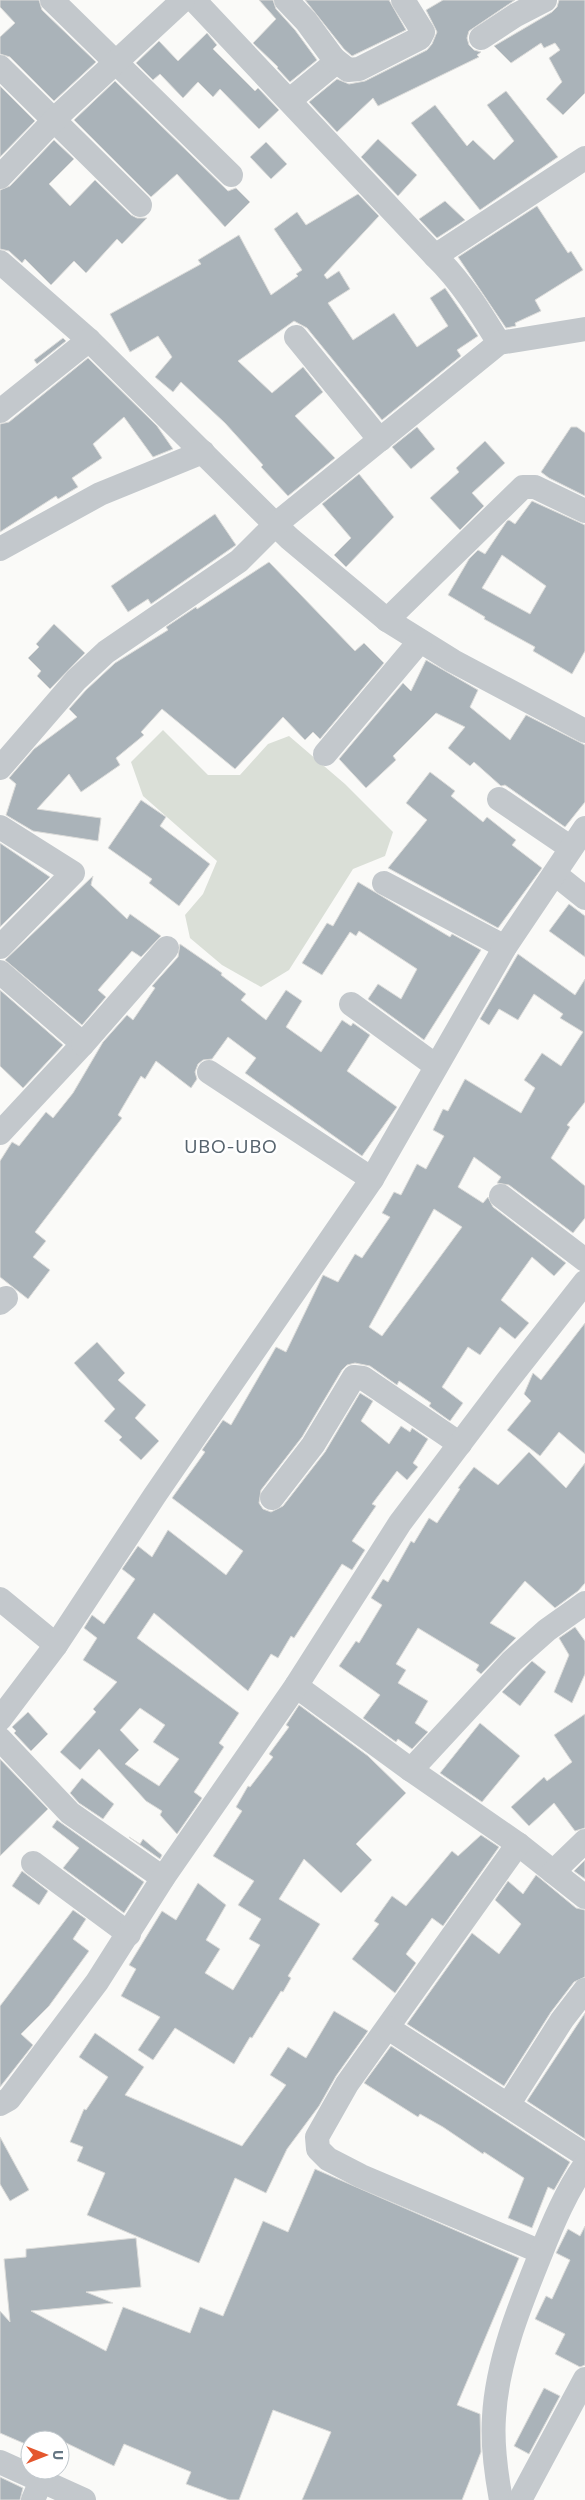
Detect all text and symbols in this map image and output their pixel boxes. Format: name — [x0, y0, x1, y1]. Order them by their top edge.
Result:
district label: UBO-UBO — [184, 1135, 278, 1157]
north arrow — [20, 2430, 70, 2480]
text: U — [50, 2450, 67, 2460]

